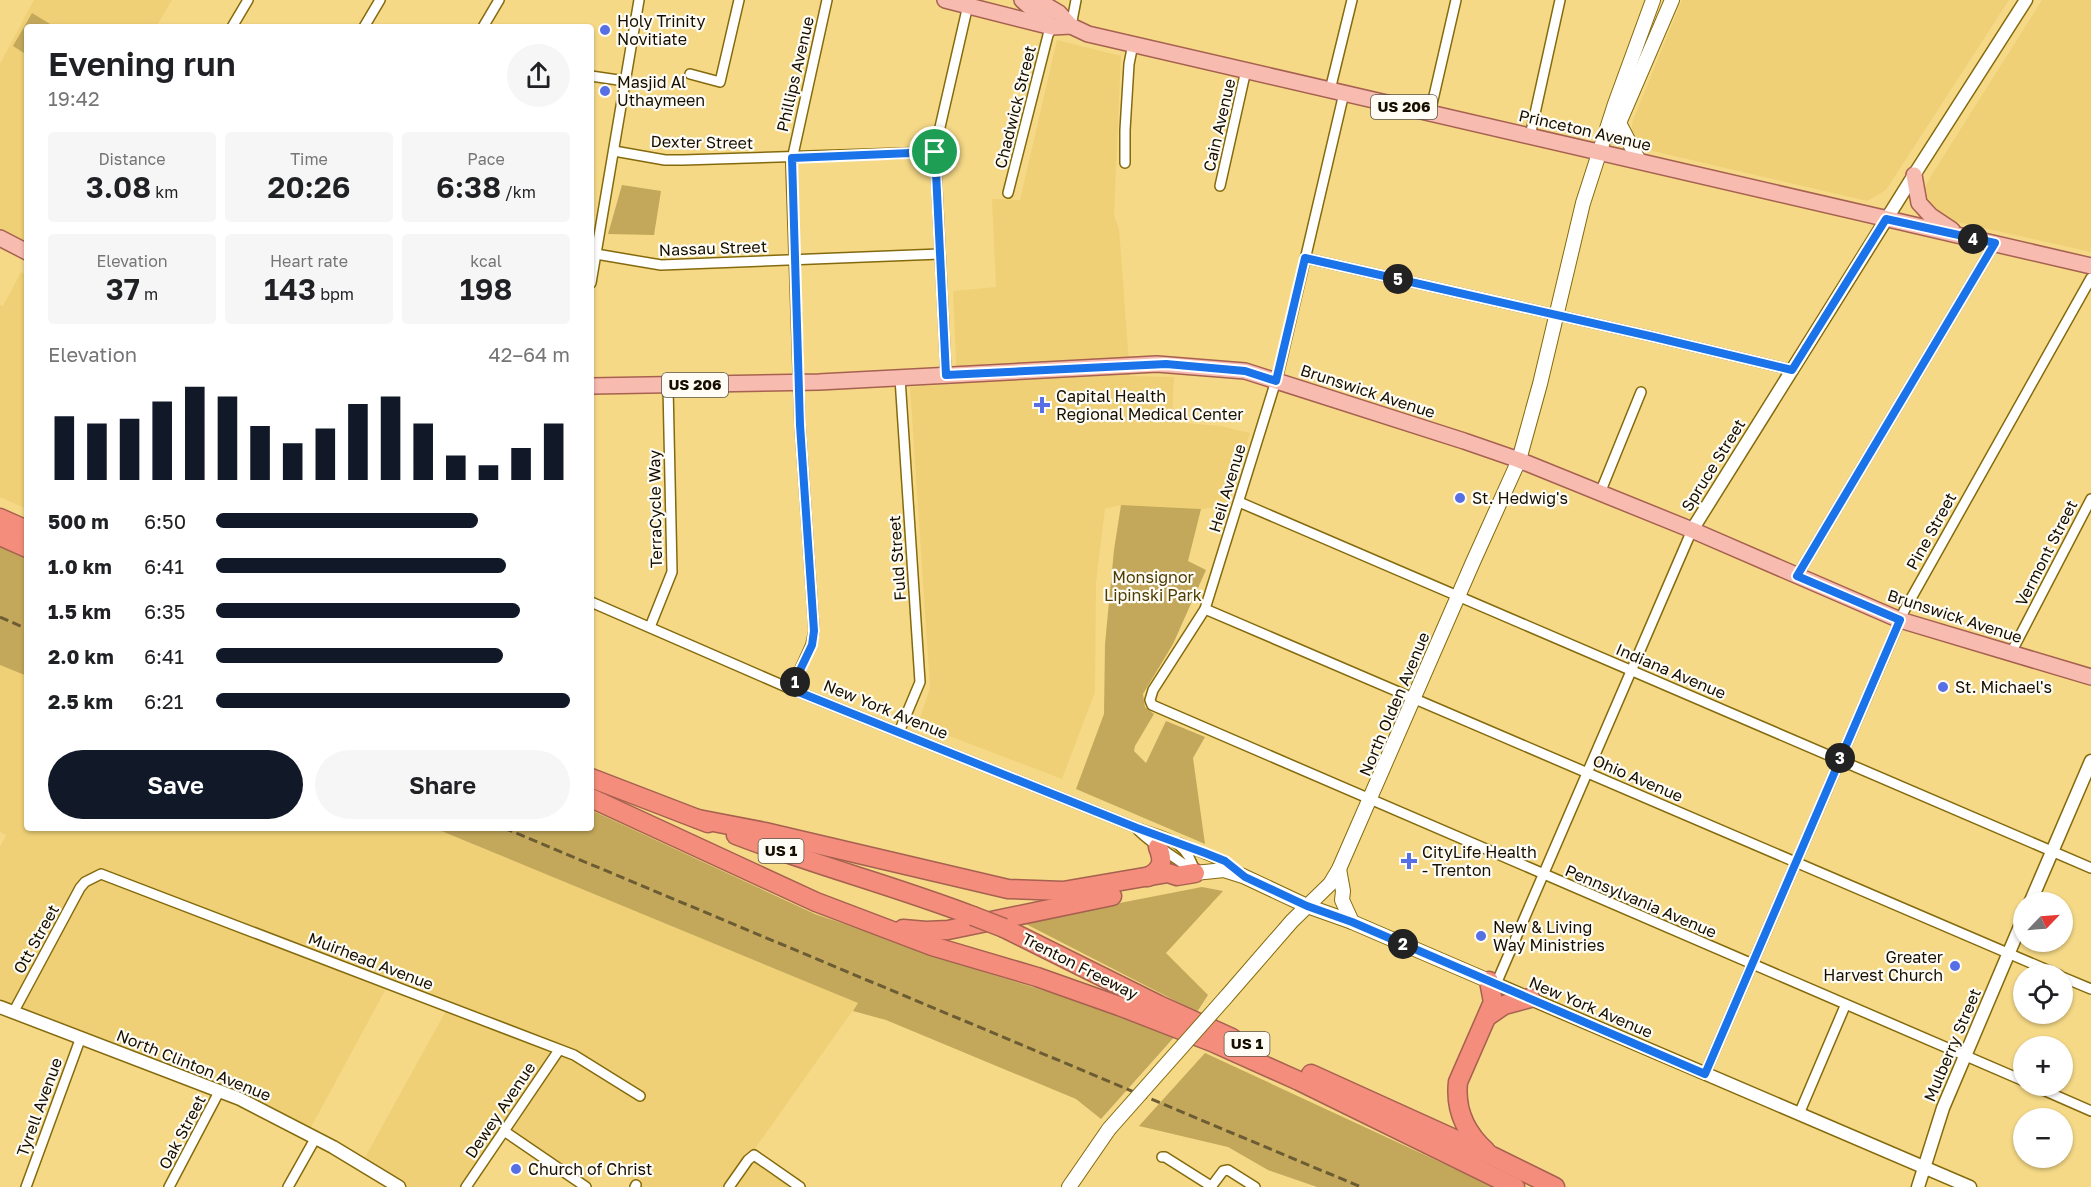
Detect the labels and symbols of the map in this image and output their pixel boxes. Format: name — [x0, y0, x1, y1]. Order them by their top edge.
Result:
place label: Holy Trinity Novitiate — [617, 11, 705, 49]
street label: Phillips Avenue — [772, 14, 818, 134]
marker: Holy Trinity Novitiate — [598, 23, 612, 37]
street label: Chadwick Street — [990, 43, 1040, 171]
place label: Masjid Al Uthaymeen — [617, 72, 705, 110]
street label: Cain Avenue — [1199, 77, 1239, 173]
marker: Masjid Al Uthaymeen — [598, 84, 612, 98]
road number: US 206 — [1371, 95, 1437, 119]
street label: Princeton Avenue — [1517, 105, 1653, 155]
pin — [909, 126, 960, 177]
street label: Dexter Street — [651, 131, 753, 153]
pin: 4 — [1958, 224, 1988, 254]
street label: Nassau Street — [659, 236, 767, 260]
pin: 5 — [1383, 264, 1413, 294]
street label: Brunswick Avenue — [1298, 360, 1438, 422]
road number: US 206 — [662, 373, 728, 397]
place label: Capital Health Regional Medical Center — [1056, 386, 1244, 424]
marker: Capital Health Regional Medical Center — [1033, 396, 1051, 414]
street label: Spruce Street — [1677, 415, 1749, 515]
street label: Heil Avenue — [1204, 441, 1250, 535]
street label: TerraCycle Way — [644, 450, 666, 568]
place label: St. Hedwig's — [1472, 488, 1568, 508]
street label: Pine Street — [1902, 489, 1960, 573]
marker: St. Hedwig's — [1453, 491, 1467, 505]
street label: Vermont Street — [2011, 497, 2081, 609]
street label: Fuld Street — [884, 515, 910, 601]
park label: Monsignor Lipinski Park — [1104, 567, 1202, 605]
street label: Brunswick Avenue — [1885, 585, 2025, 647]
street label: North Olden Avenue — [1355, 629, 1433, 779]
street label: Indiana Avenue — [1613, 639, 1729, 703]
pin: 1 — [780, 667, 810, 697]
street label: New York Avenue — [821, 675, 951, 743]
place label: St. Michael's — [1955, 677, 2052, 697]
marker: St. Michael's — [1936, 680, 1950, 694]
pin: 3 — [1825, 743, 1855, 773]
street label: Ohio Avenue — [1590, 750, 1686, 806]
road number: US 1 — [758, 839, 804, 863]
place label: CityLife Health - Trenton — [1422, 842, 1537, 880]
marker: CityLife Health - Trenton — [1400, 852, 1418, 870]
street label: Pennsylvania Avenue — [1562, 860, 1720, 942]
north arrow — [2013, 892, 2073, 952]
street label: Ott Street — [9, 901, 63, 977]
place label: New & Living Way Ministries — [1493, 917, 1605, 955]
street label: Muirhead Avenue — [306, 928, 436, 994]
street label: Trenton Freeway — [1019, 928, 1141, 1004]
pin: 2 — [1388, 929, 1418, 959]
marker: New & Living Way Ministries — [1474, 929, 1488, 943]
place label: Greater Harvest Church — [1823, 947, 1943, 985]
marker: Greater Harvest Church — [1948, 959, 1962, 973]
street label: New York Avenue — [1526, 972, 1656, 1042]
street label: Mulberry Street — [1919, 985, 1985, 1105]
street label: North Clinton Avenue — [114, 1025, 274, 1105]
road number: US 1 — [1224, 1032, 1270, 1056]
street label: Tyrell Avenue — [12, 1055, 66, 1159]
street label: Dewey Avenue — [461, 1058, 539, 1162]
street label: Oak Street — [154, 1091, 210, 1173]
place label: Church of Christ — [528, 1159, 652, 1179]
marker: Church of Christ — [509, 1162, 523, 1176]

